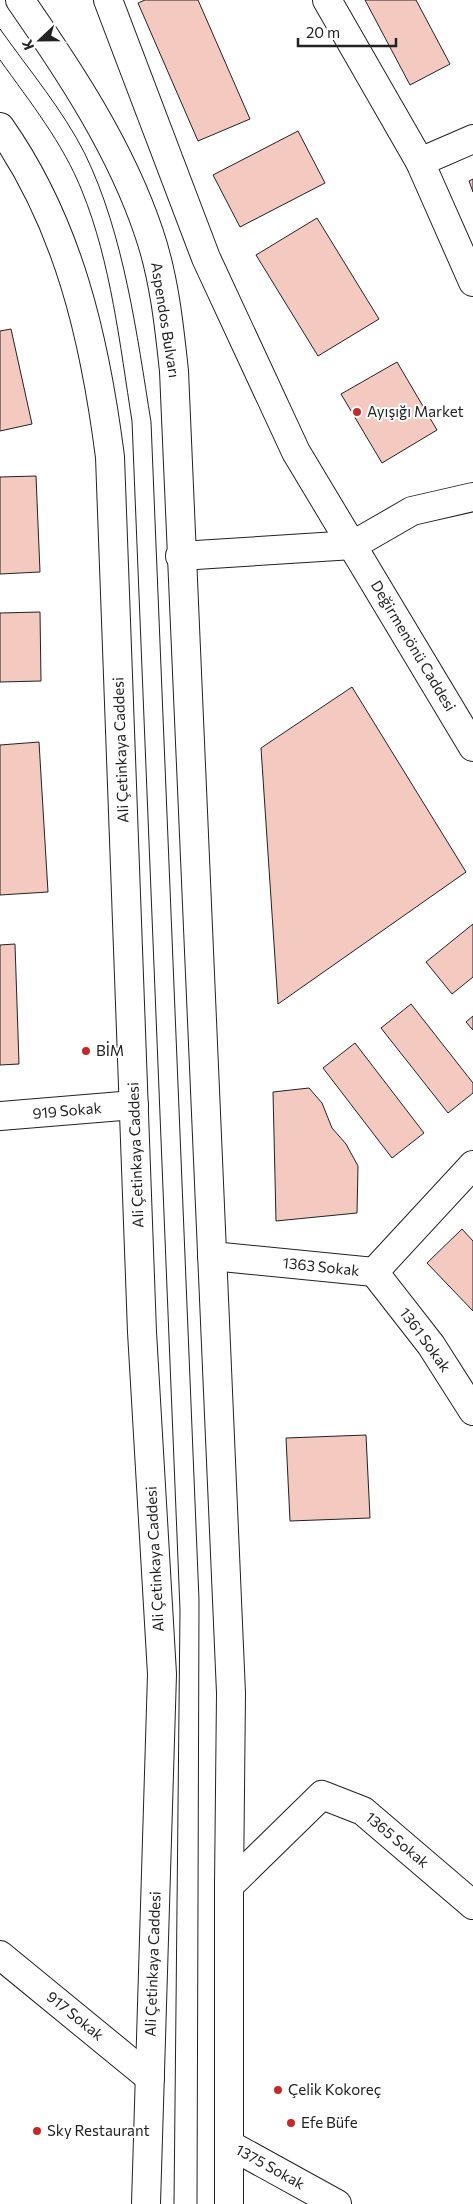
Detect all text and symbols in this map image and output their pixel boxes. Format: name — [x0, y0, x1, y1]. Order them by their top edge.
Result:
north arrow — [15, 15, 65, 65]
scale bar — [298, 15, 396, 47]
text: 20 m — [306, 23, 340, 41]
text: K — [18, 37, 37, 53]
street label: Aspendos Bulvarı — [148, 261, 184, 379]
place label: Ayışığı Market — [367, 402, 464, 420]
marker: Ayışığı Market — [351, 406, 363, 418]
street label: Değirmenönü Caddesi — [368, 577, 460, 714]
street label: Ali Çetinkaya Caddesi — [108, 677, 132, 823]
place label: BİM — [96, 1041, 124, 1059]
marker: BİM — [80, 1045, 92, 1057]
street label: Ali Çetinkaya Caddesi — [123, 1082, 147, 1228]
street label: 919 Sokak — [32, 1098, 102, 1122]
street label: 1363 Sokak — [282, 1253, 361, 1279]
street label: 1361 Sokak — [396, 1304, 455, 1375]
street label: Ali Çetinkaya Caddesi — [141, 1486, 167, 1632]
street label: 1365 Sokak — [362, 1807, 433, 1871]
street label: Ali Çetinkaya Caddesi — [140, 1891, 164, 2037]
street label: 917 Sokak — [43, 1987, 108, 2044]
place label: Çelik Kokoreç — [288, 2080, 381, 2098]
marker: Çelik Kokoreç — [272, 2084, 284, 2096]
place label: Efe Büfe — [301, 2113, 358, 2131]
marker: Efe Büfe — [285, 2117, 297, 2129]
place label: Sky Restaurant — [47, 2121, 150, 2139]
marker: Sky Restaurant — [31, 2125, 43, 2137]
street label: 1375 Sokak — [233, 2140, 308, 2192]

